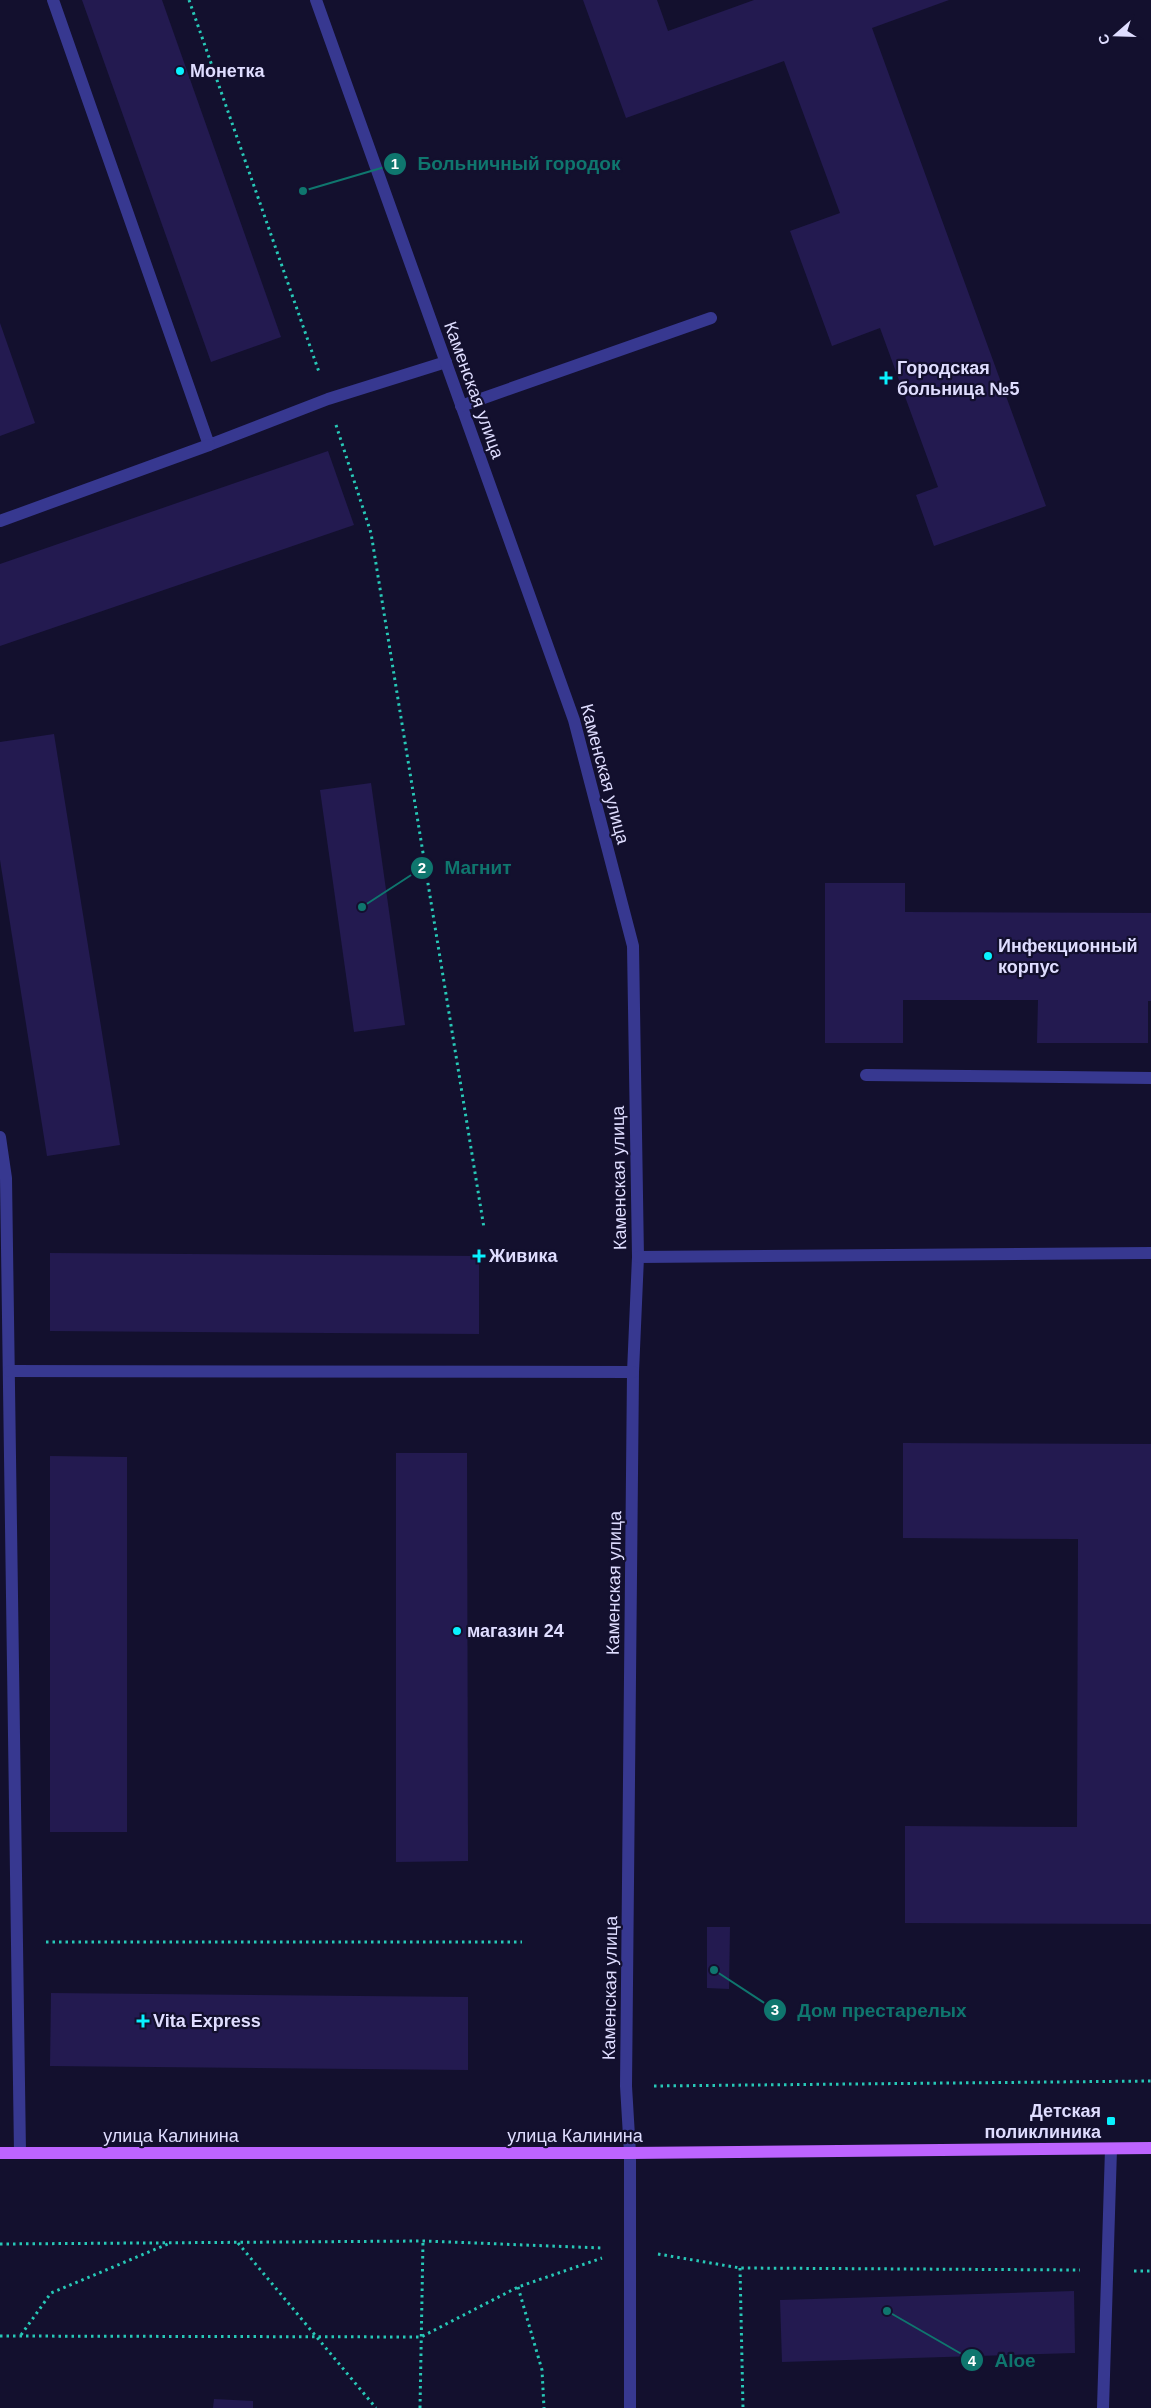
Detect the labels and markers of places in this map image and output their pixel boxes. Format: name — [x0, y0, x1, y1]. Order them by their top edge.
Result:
place label: Монетка — [190, 61, 265, 81]
marker: Монетка — [174, 65, 186, 77]
callout: Больничный городок — [382, 147, 630, 181]
place label: Городская больница №5 — [897, 358, 1019, 399]
marker: Городская больница №5 — [879, 371, 893, 385]
callout: Магнит — [409, 851, 521, 885]
place label: Инфекционный корпус — [998, 936, 1138, 977]
marker: Инфекционный корпус — [982, 950, 994, 962]
place label: Живика — [488, 1246, 558, 1266]
marker: Живика — [473, 1250, 485, 1262]
place label: магазин 24 — [467, 1621, 564, 1641]
marker: магазин 24 — [451, 1625, 463, 1637]
callout: Дом престарелых — [762, 1993, 977, 2027]
place label: Vita Express — [153, 2011, 261, 2031]
marker: Vita Express — [137, 2015, 149, 2027]
place label: Детская поликлиника — [984, 2101, 1102, 2142]
marker: Детская поликлиника — [1105, 2115, 1117, 2127]
callout: Aloe — [960, 2343, 1046, 2377]

